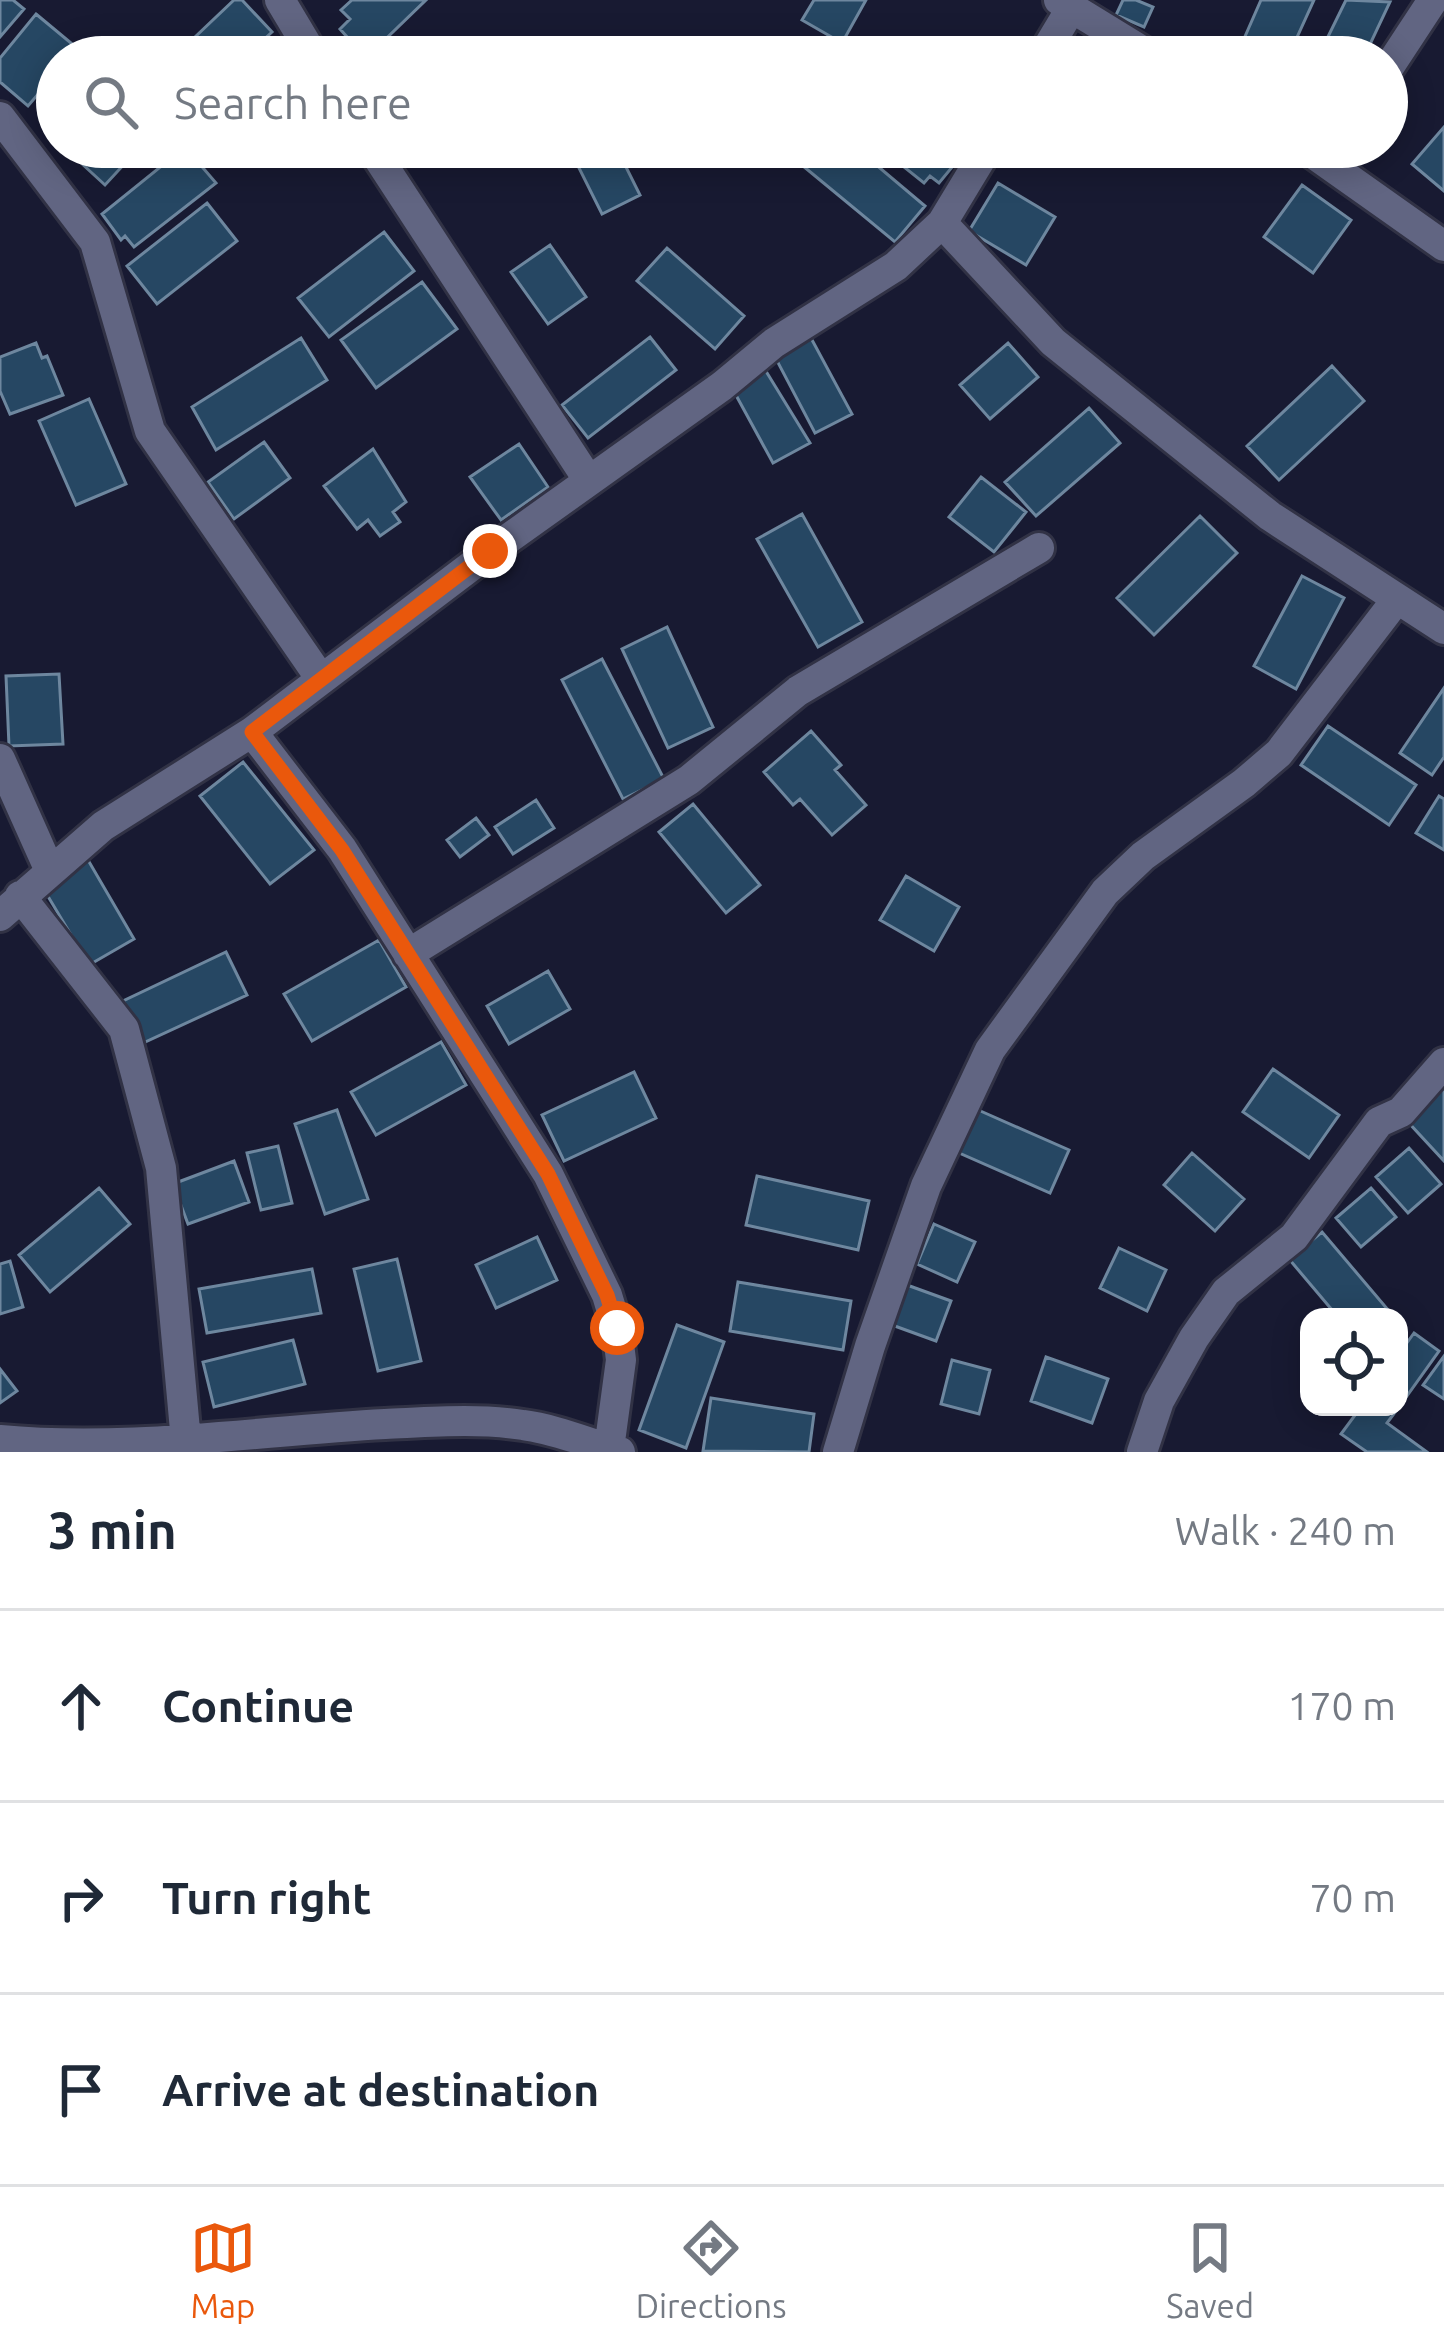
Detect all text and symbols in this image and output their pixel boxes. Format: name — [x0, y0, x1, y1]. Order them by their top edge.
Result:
search box — [36, 36, 1408, 168]
icon: search — [78, 69, 144, 135]
text: Search here — [174, 77, 412, 128]
route end — [463, 524, 517, 578]
route start — [590, 1301, 644, 1355]
map controls — [1300, 1308, 1408, 1416]
button: locate — [1300, 1308, 1408, 1416]
text: 3 min — [48, 1501, 177, 1559]
text: Walk · 240 m — [1175, 1509, 1396, 1552]
icon: ahead — [48, 1673, 114, 1739]
text: Continue — [162, 1680, 354, 1731]
text: 170 m — [1287, 1684, 1396, 1727]
icon: right — [48, 1865, 114, 1931]
text: Turn right — [162, 1872, 371, 1923]
text: 70 m — [1309, 1876, 1396, 1919]
icon: arrive — [48, 2057, 114, 2123]
text: Arrive at destination — [162, 2064, 599, 2115]
tab: Map — [190, 2215, 256, 2324]
tab: Directions — [636, 2215, 786, 2324]
tab: Saved — [1166, 2215, 1254, 2324]

